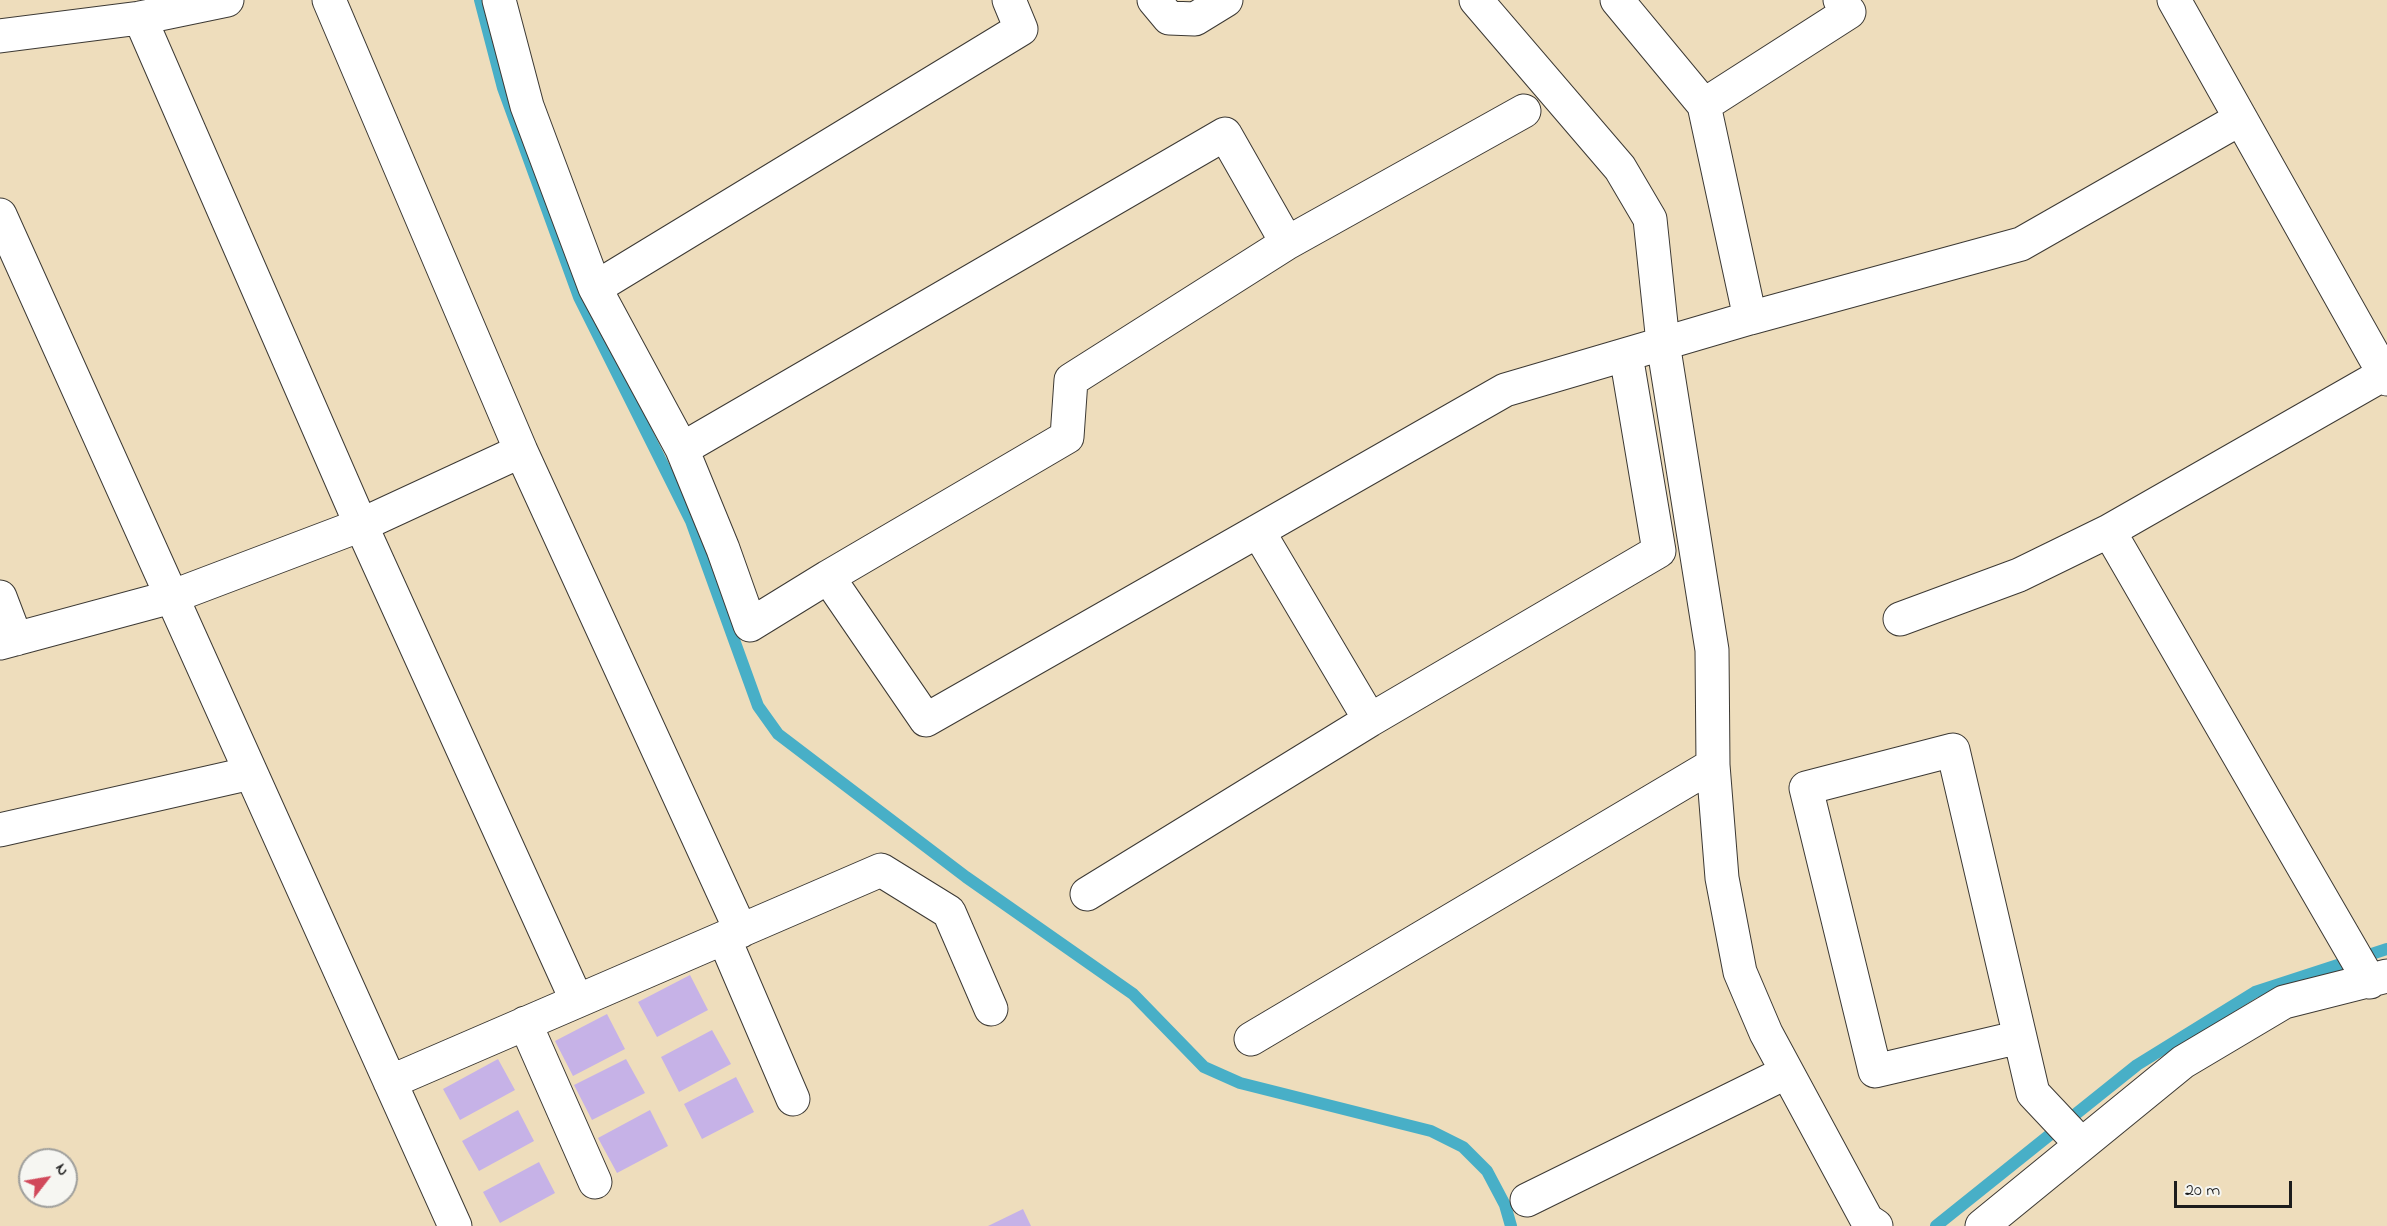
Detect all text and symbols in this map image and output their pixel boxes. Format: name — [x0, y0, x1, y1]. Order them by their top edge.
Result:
north arrow — [18, 1148, 78, 1208]
text: N — [49, 1159, 75, 1181]
scale bar — [2177, 1169, 2296, 1207]
text: 20 m — [2185, 1178, 2220, 1204]

